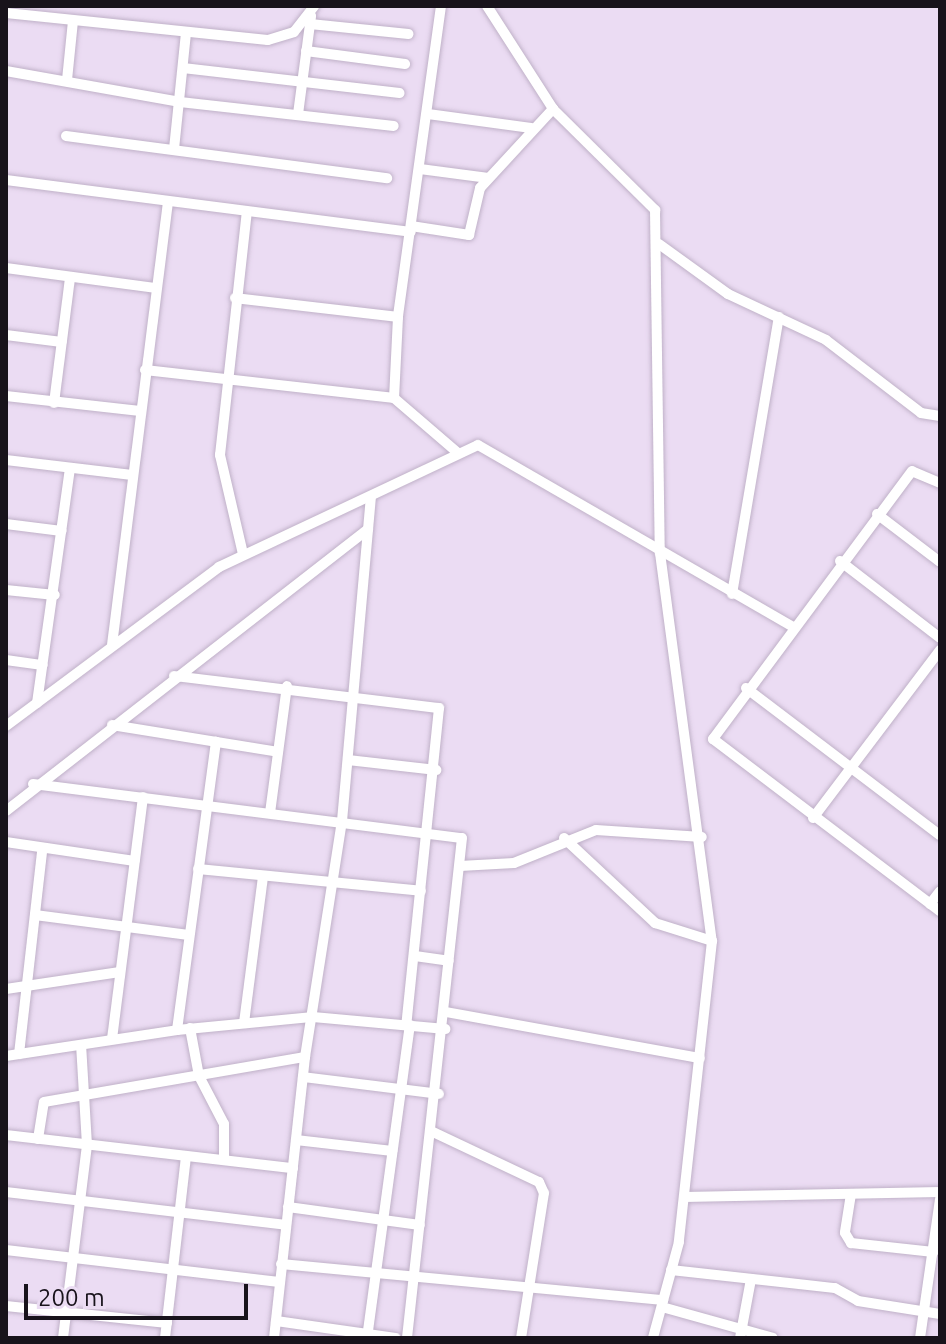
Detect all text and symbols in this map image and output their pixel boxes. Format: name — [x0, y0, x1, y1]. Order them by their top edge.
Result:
scale bar — [28, 1268, 252, 1318]
text: 200 m — [38, 1284, 105, 1311]

